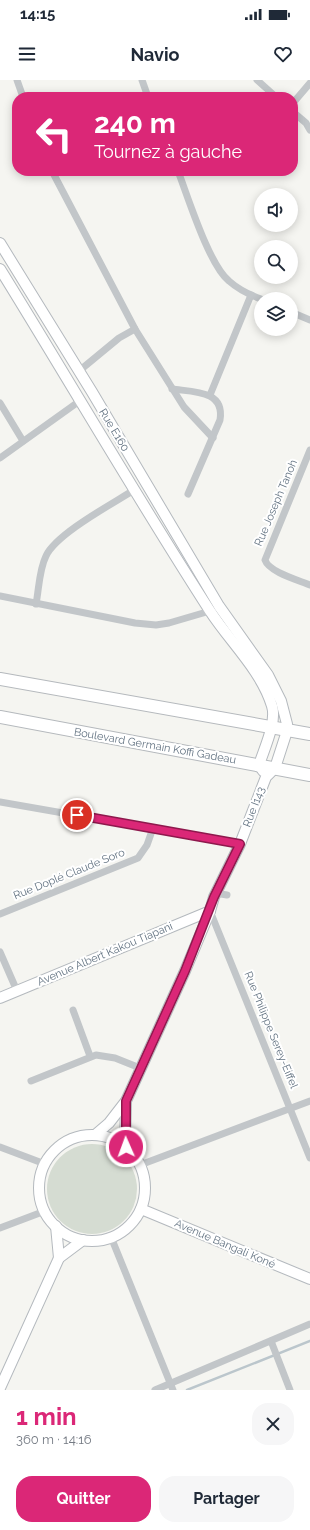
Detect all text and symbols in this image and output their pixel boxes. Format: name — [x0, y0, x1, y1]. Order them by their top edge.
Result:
text: 14:15 — [20, 5, 55, 23]
icon: menu — [16, 43, 38, 65]
icon: heart — [272, 43, 294, 65]
text: Navio — [130, 44, 180, 65]
text: 240 m — [94, 107, 176, 140]
icon: left — [28, 108, 80, 160]
text: Tournez à gauche — [94, 141, 242, 162]
map controls — [254, 188, 298, 336]
button: sound — [254, 188, 298, 232]
button: search — [254, 240, 298, 284]
button: layers — [254, 292, 298, 336]
street label: Rue E160 — [96, 406, 132, 454]
street label: Rue Joseph Tanoh — [252, 458, 300, 548]
street label: Boulevard Germain Koffi Gadeau — [73, 725, 237, 767]
street label: Rue I143 — [240, 785, 268, 829]
pin — [60, 798, 94, 832]
icon: arrive — [66, 804, 88, 826]
street label: Rue Doplé Claude Soro — [11, 846, 127, 902]
street label: Avenue Albert Kakou Tiapani — [35, 920, 175, 988]
street label: Rue Philippe Serey-Eiffel — [242, 970, 300, 1090]
position arrow — [105, 1126, 147, 1168]
street label: Avenue Bangali Koné — [173, 1217, 278, 1271]
text: 1 min — [16, 1402, 77, 1431]
button: close — [252, 1403, 294, 1445]
text: 360 m · 14:16 — [16, 1432, 92, 1447]
button: Quitter — [16, 1476, 151, 1522]
button: Partager — [159, 1476, 294, 1522]

